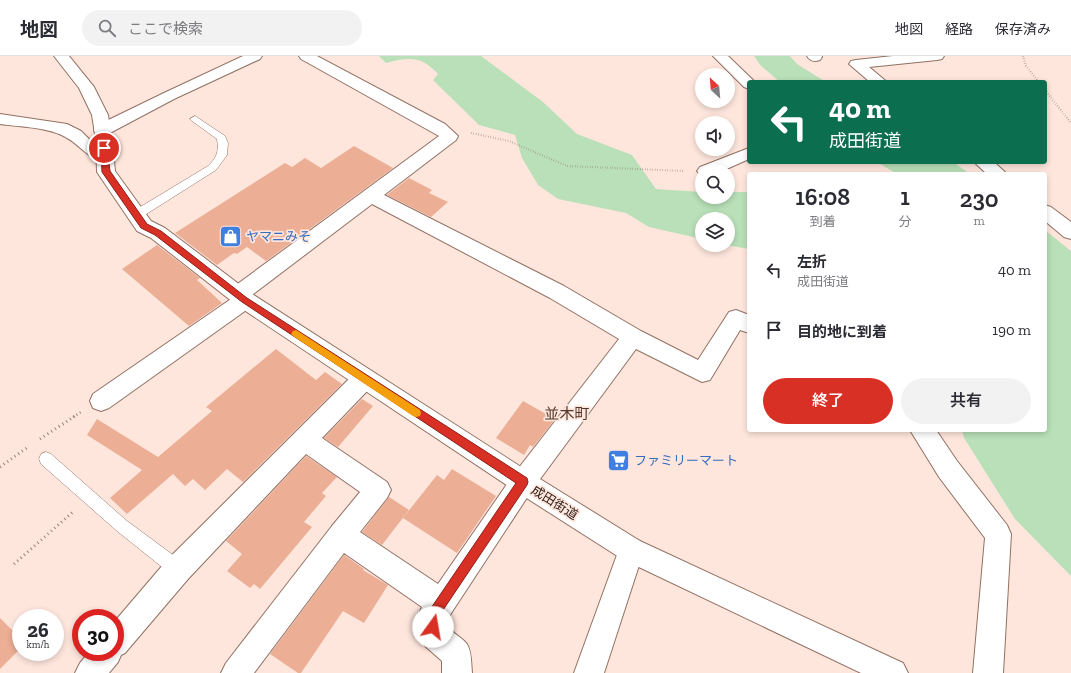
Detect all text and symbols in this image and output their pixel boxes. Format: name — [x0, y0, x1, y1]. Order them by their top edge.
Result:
search box — [82, 10, 362, 46]
icon: search — [96, 17, 118, 39]
text: 地図 — [20, 18, 58, 41]
text: ここで検索 — [128, 20, 203, 38]
text: 地図 — [895, 21, 923, 38]
text: 経路 — [945, 21, 973, 38]
text: 保存済み — [995, 21, 1051, 38]
north arrow — [695, 68, 735, 108]
map controls — [695, 68, 735, 252]
text: 40 m — [829, 92, 891, 125]
icon: left — [763, 96, 815, 148]
button: sound — [695, 116, 735, 156]
text: 成田街道 — [829, 130, 901, 152]
pin — [87, 131, 121, 165]
icon: arrive — [93, 137, 115, 159]
button: search — [695, 164, 735, 204]
text: 16:08 — [795, 182, 850, 211]
text: 1 — [900, 182, 910, 211]
text: 230 — [960, 184, 999, 213]
button: layers — [695, 212, 735, 252]
text: m — [974, 213, 985, 228]
text: 到着 — [810, 214, 836, 229]
text: 分 — [898, 214, 911, 229]
shop icon: ヤマニみそ — [217, 223, 243, 249]
place label: ヤマニみそ — [246, 229, 311, 244]
text: 左折 — [797, 253, 827, 271]
icon: left — [763, 259, 785, 281]
text: 40 m — [998, 261, 1031, 279]
text: 成田街道 — [797, 274, 849, 289]
icon: arrive — [763, 319, 785, 341]
text: 190 m — [992, 321, 1031, 339]
text: 目的地に到着 — [797, 323, 887, 341]
button: 終了 — [763, 378, 893, 424]
button: 共有 — [901, 378, 1031, 424]
district label: 並木町 — [544, 405, 590, 423]
supermarket icon: ファミリーマート — [606, 447, 632, 473]
place label: ファミリーマート — [634, 453, 738, 468]
street label: 成田街道 — [529, 482, 581, 523]
position arrow — [412, 606, 454, 648]
speed limit sign: 30 — [72, 609, 124, 661]
text: 26 — [27, 618, 49, 642]
text: km/h — [27, 639, 49, 651]

